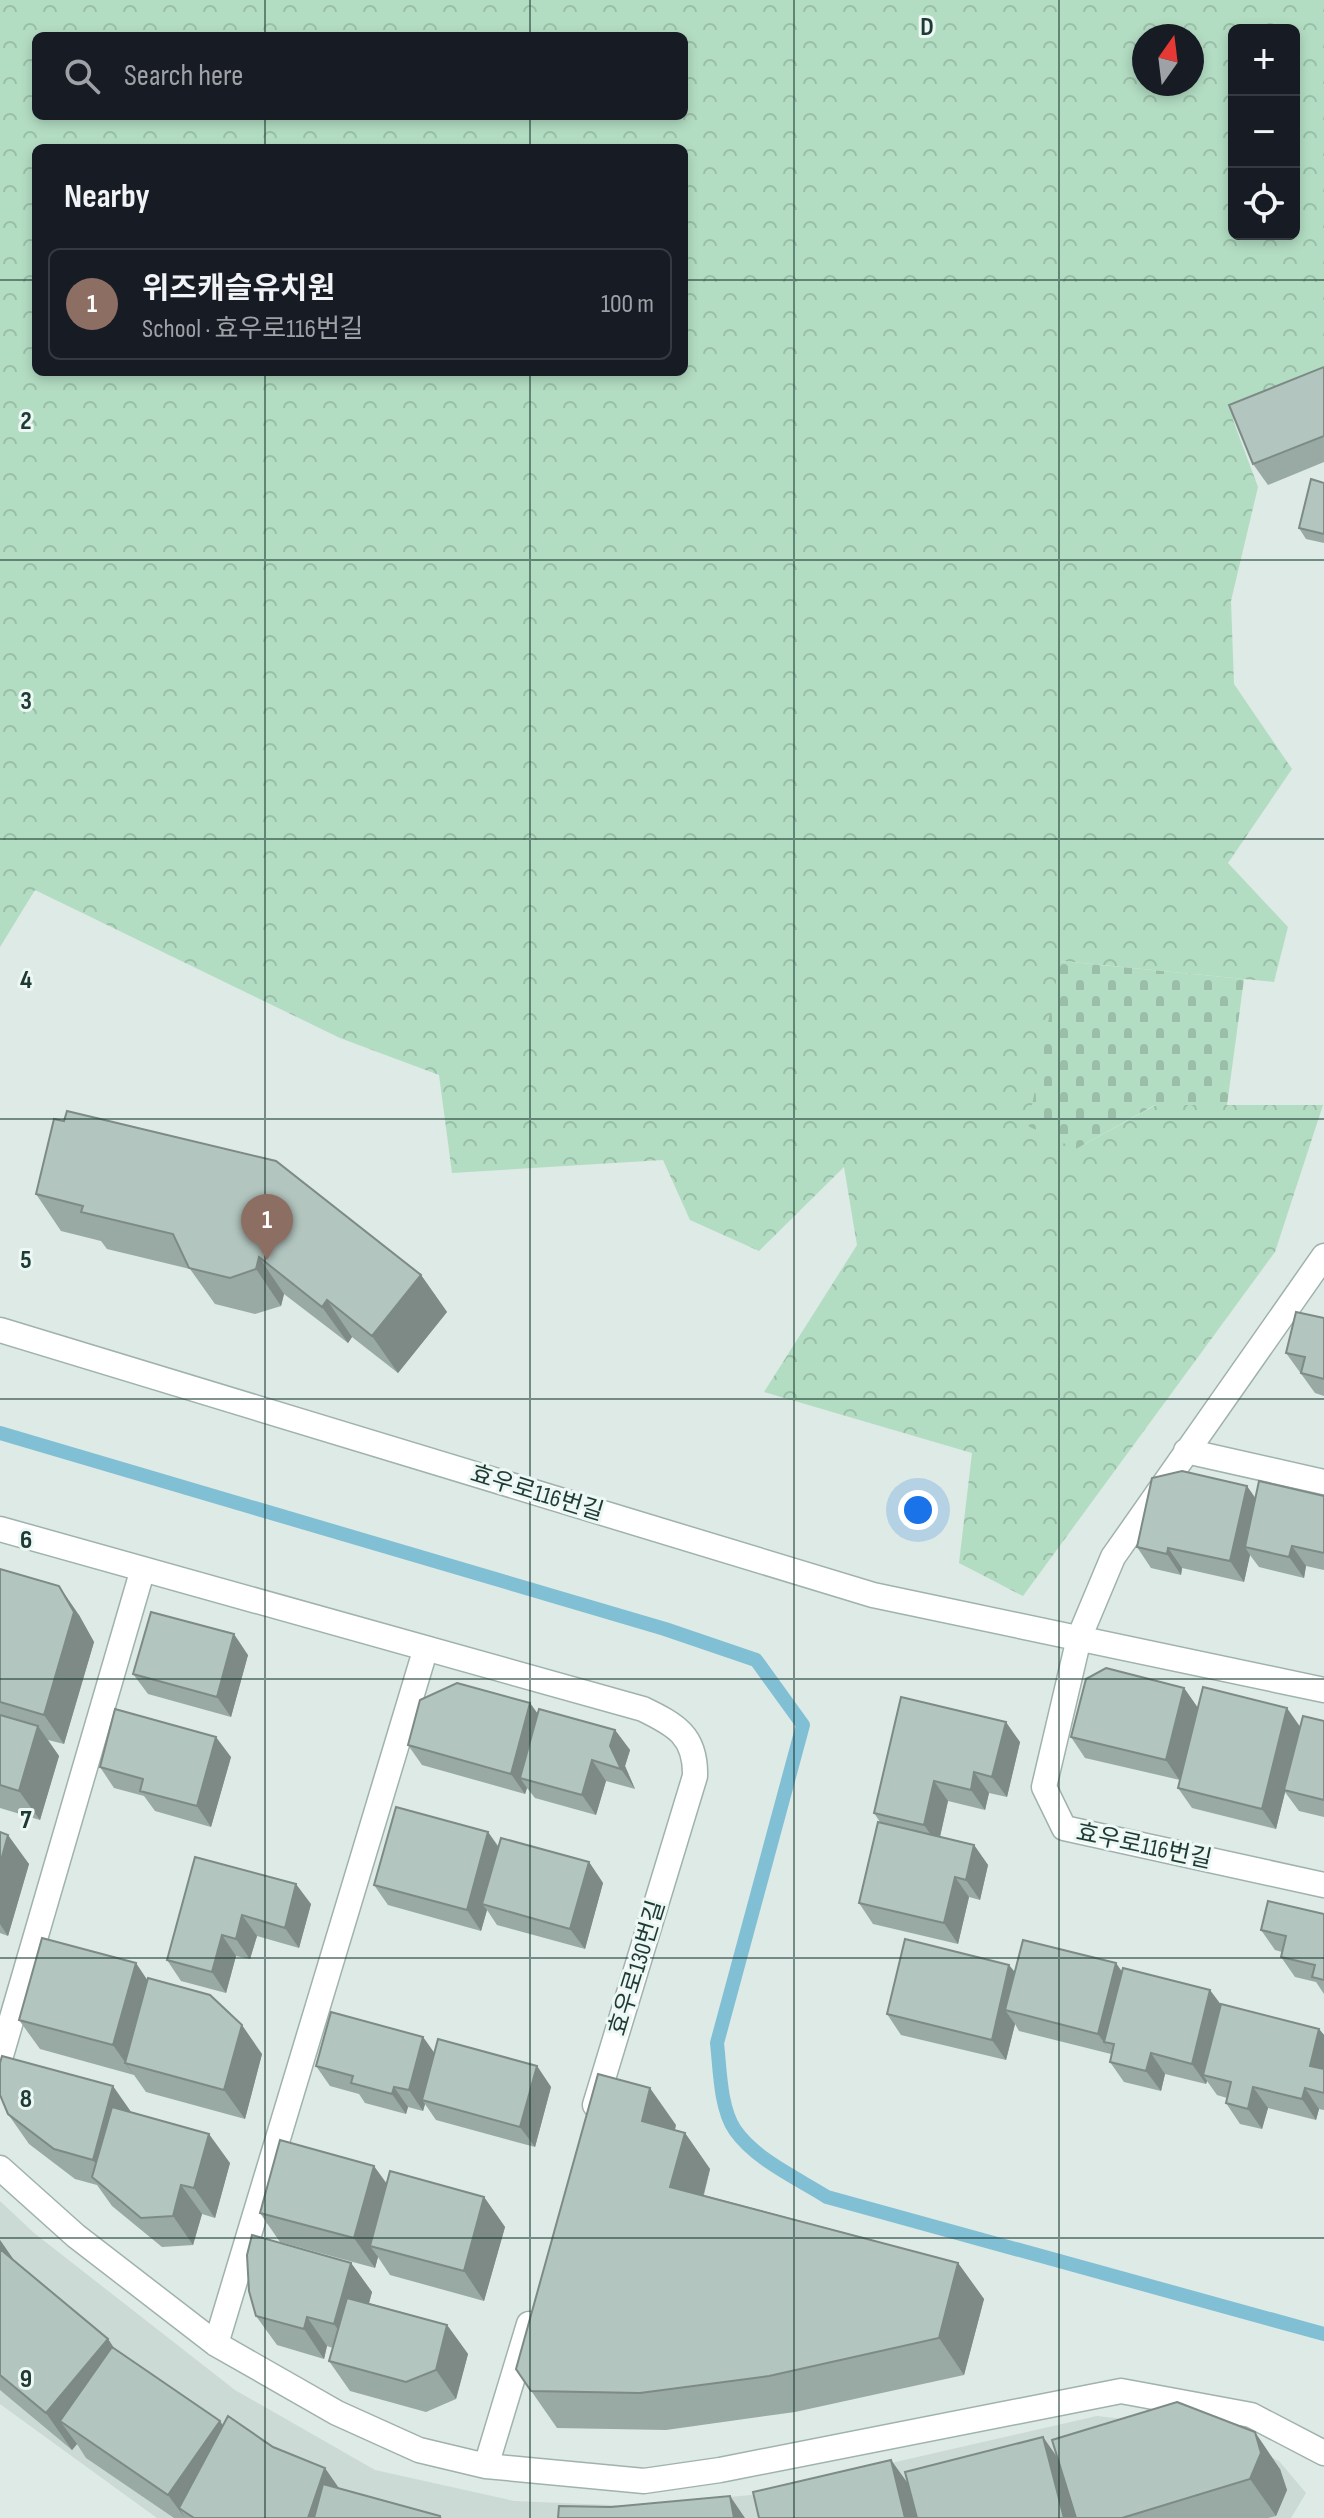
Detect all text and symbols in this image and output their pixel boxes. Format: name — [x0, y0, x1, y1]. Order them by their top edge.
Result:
text: D — [920, 12, 934, 43]
north arrow — [1132, 24, 1204, 96]
map controls — [1228, 24, 1300, 240]
button: + — [1228, 24, 1300, 96]
search box — [32, 32, 688, 120]
icon: search — [60, 54, 104, 98]
text: Search here — [124, 58, 243, 94]
button: − — [1228, 96, 1300, 168]
button: locate — [1228, 168, 1300, 240]
text: Nearby — [64, 176, 150, 217]
text: 위즈캐슬유치원 — [142, 271, 335, 307]
text: 1 — [87, 289, 97, 320]
text: 100 m — [601, 289, 654, 320]
text: School · 효우로116번길 — [142, 314, 364, 345]
text: 2 — [20, 406, 32, 437]
text: 3 — [20, 686, 32, 717]
text: 4 — [20, 965, 32, 996]
pin: 1 — [241, 1194, 293, 1260]
text: 5 — [20, 1245, 32, 1276]
street label: 효우로116번길 — [467, 1459, 607, 1527]
your location — [898, 1490, 938, 1530]
text: 6 — [20, 1525, 32, 1556]
text: 7 — [20, 1805, 32, 1836]
street label: 효우로116번길 — [1074, 1818, 1214, 1874]
street label: 효우로130번길 — [603, 1897, 671, 2039]
text: 8 — [20, 2084, 32, 2115]
text: 9 — [20, 2364, 32, 2395]

